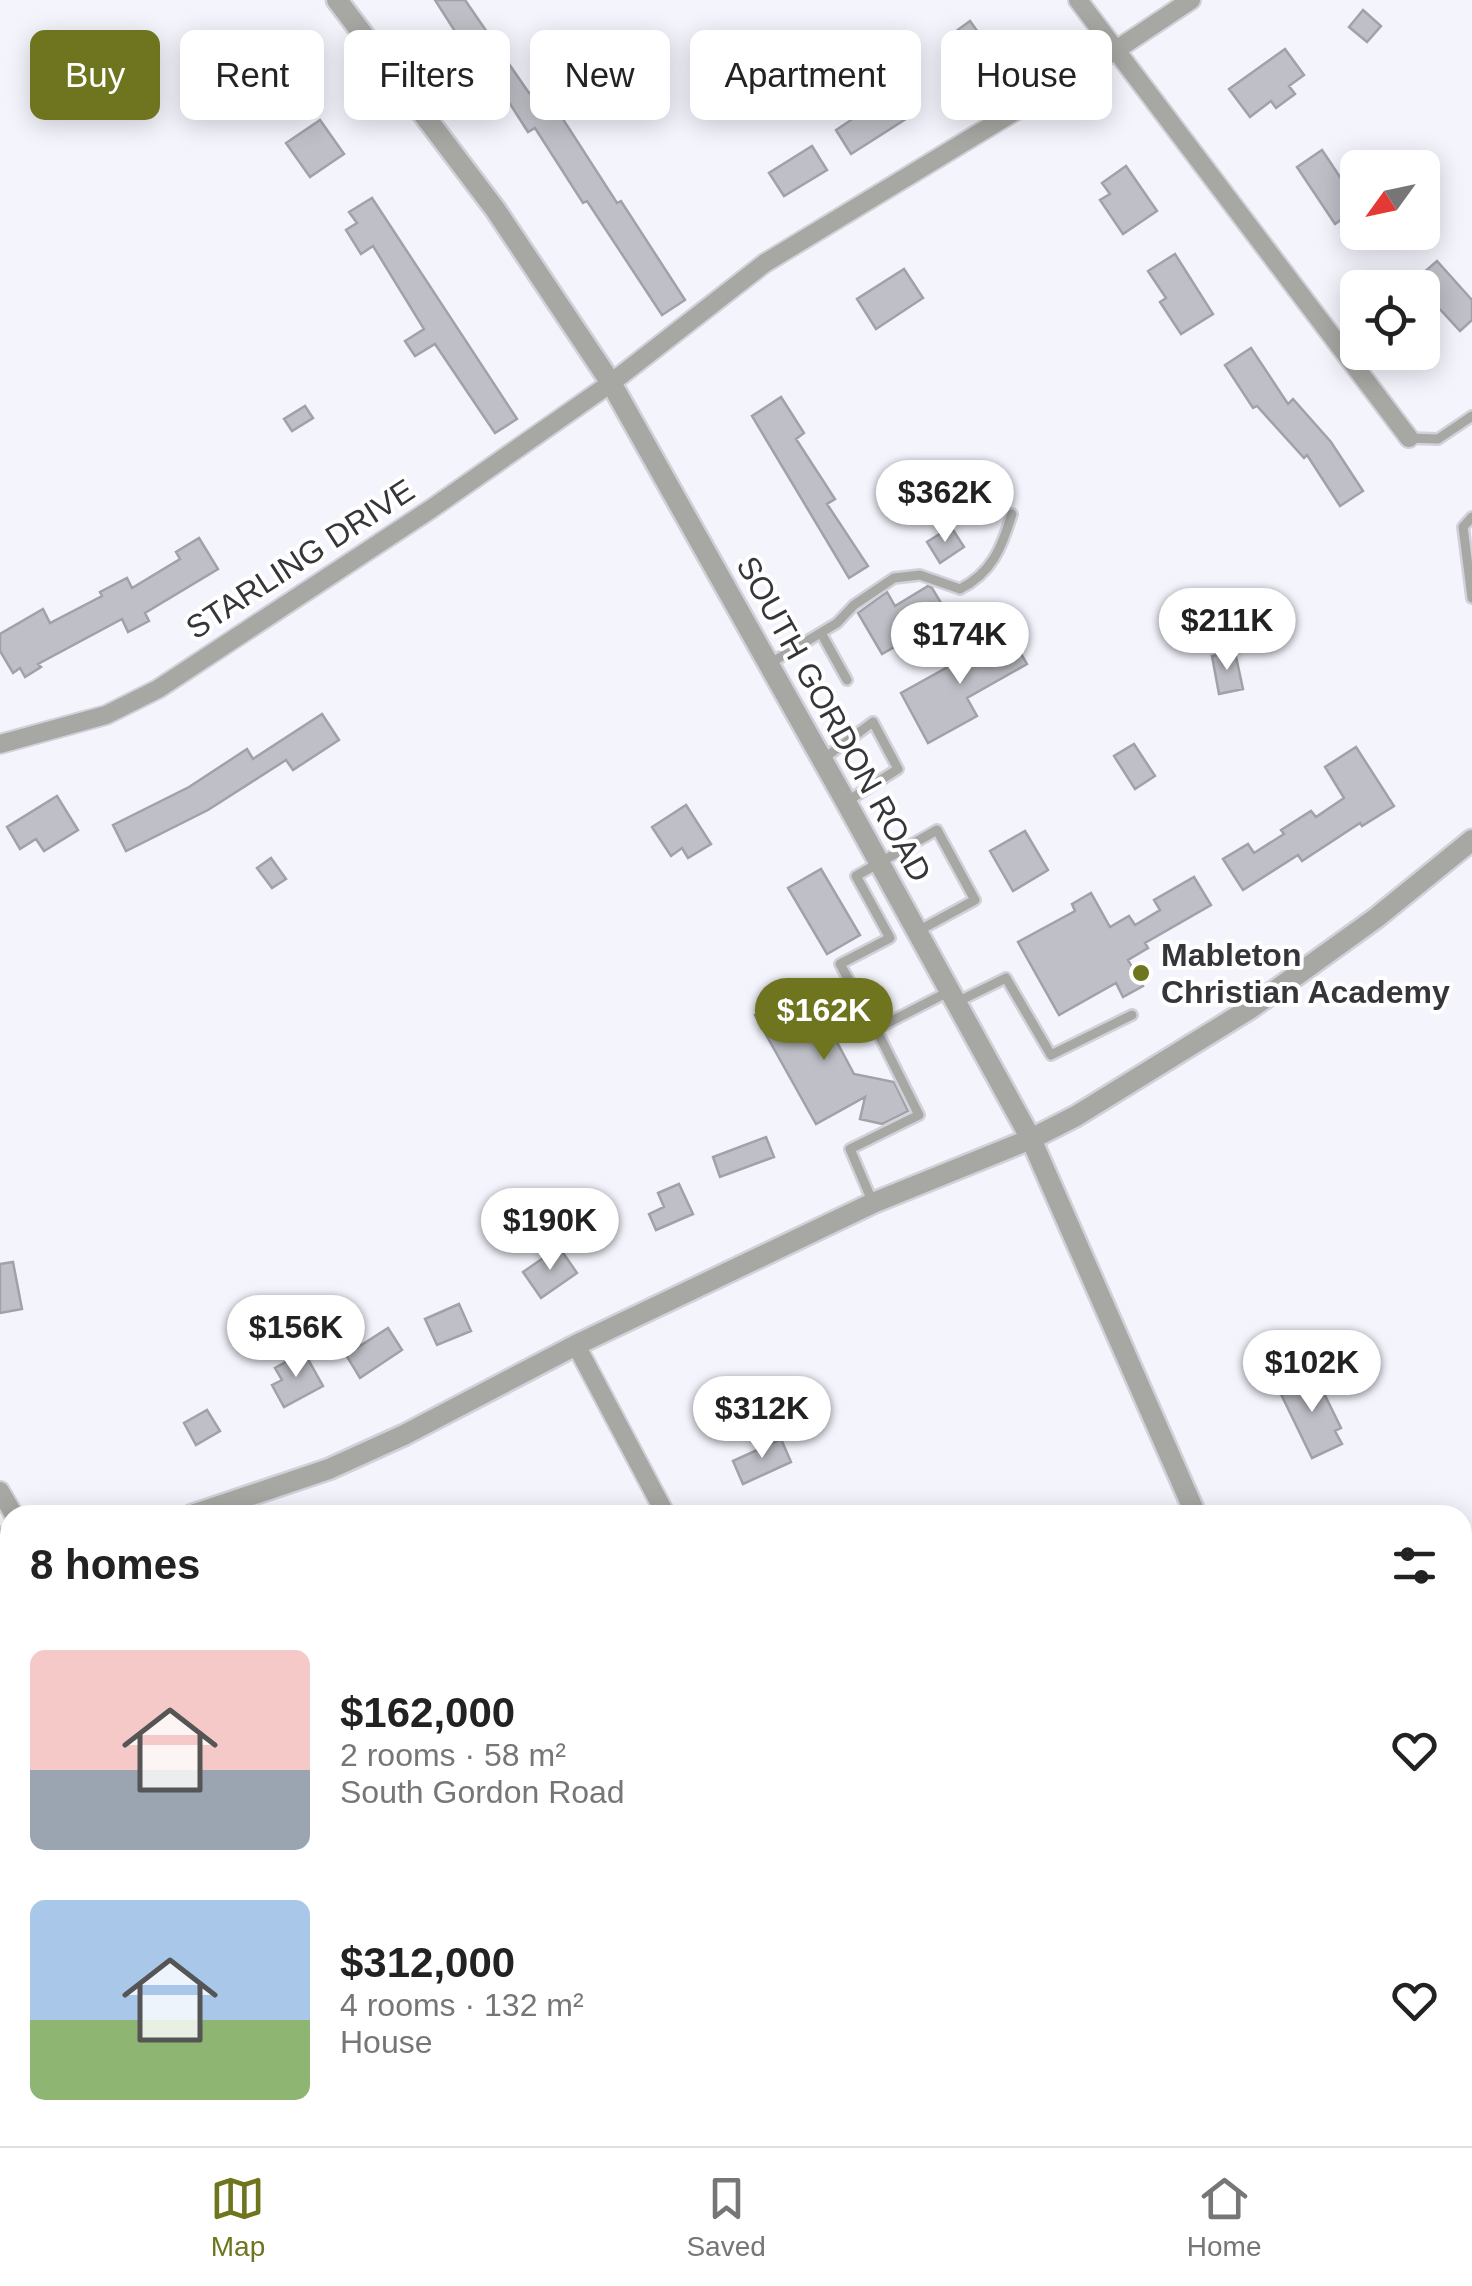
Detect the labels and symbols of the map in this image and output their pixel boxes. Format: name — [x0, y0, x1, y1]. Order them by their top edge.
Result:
north arrow — [1340, 150, 1440, 250]
pin: $362K — [875, 460, 1015, 545]
street label: STARLING DRIVE — [179, 472, 421, 646]
street label: SOUTH GORDON ROAD — [729, 550, 939, 888]
pin: $211K — [1157, 588, 1297, 673]
pin: $174K — [890, 602, 1030, 687]
place label: Mableton Christian Academy — [1161, 937, 1450, 1010]
marker: Mableton Christian Academy — [1130, 962, 1152, 984]
pin: $162K — [754, 978, 894, 1063]
pin: $190K — [480, 1188, 620, 1273]
pin: $156K — [226, 1295, 366, 1380]
pin: $102K — [1242, 1330, 1382, 1415]
pin: $312K — [692, 1376, 832, 1461]

